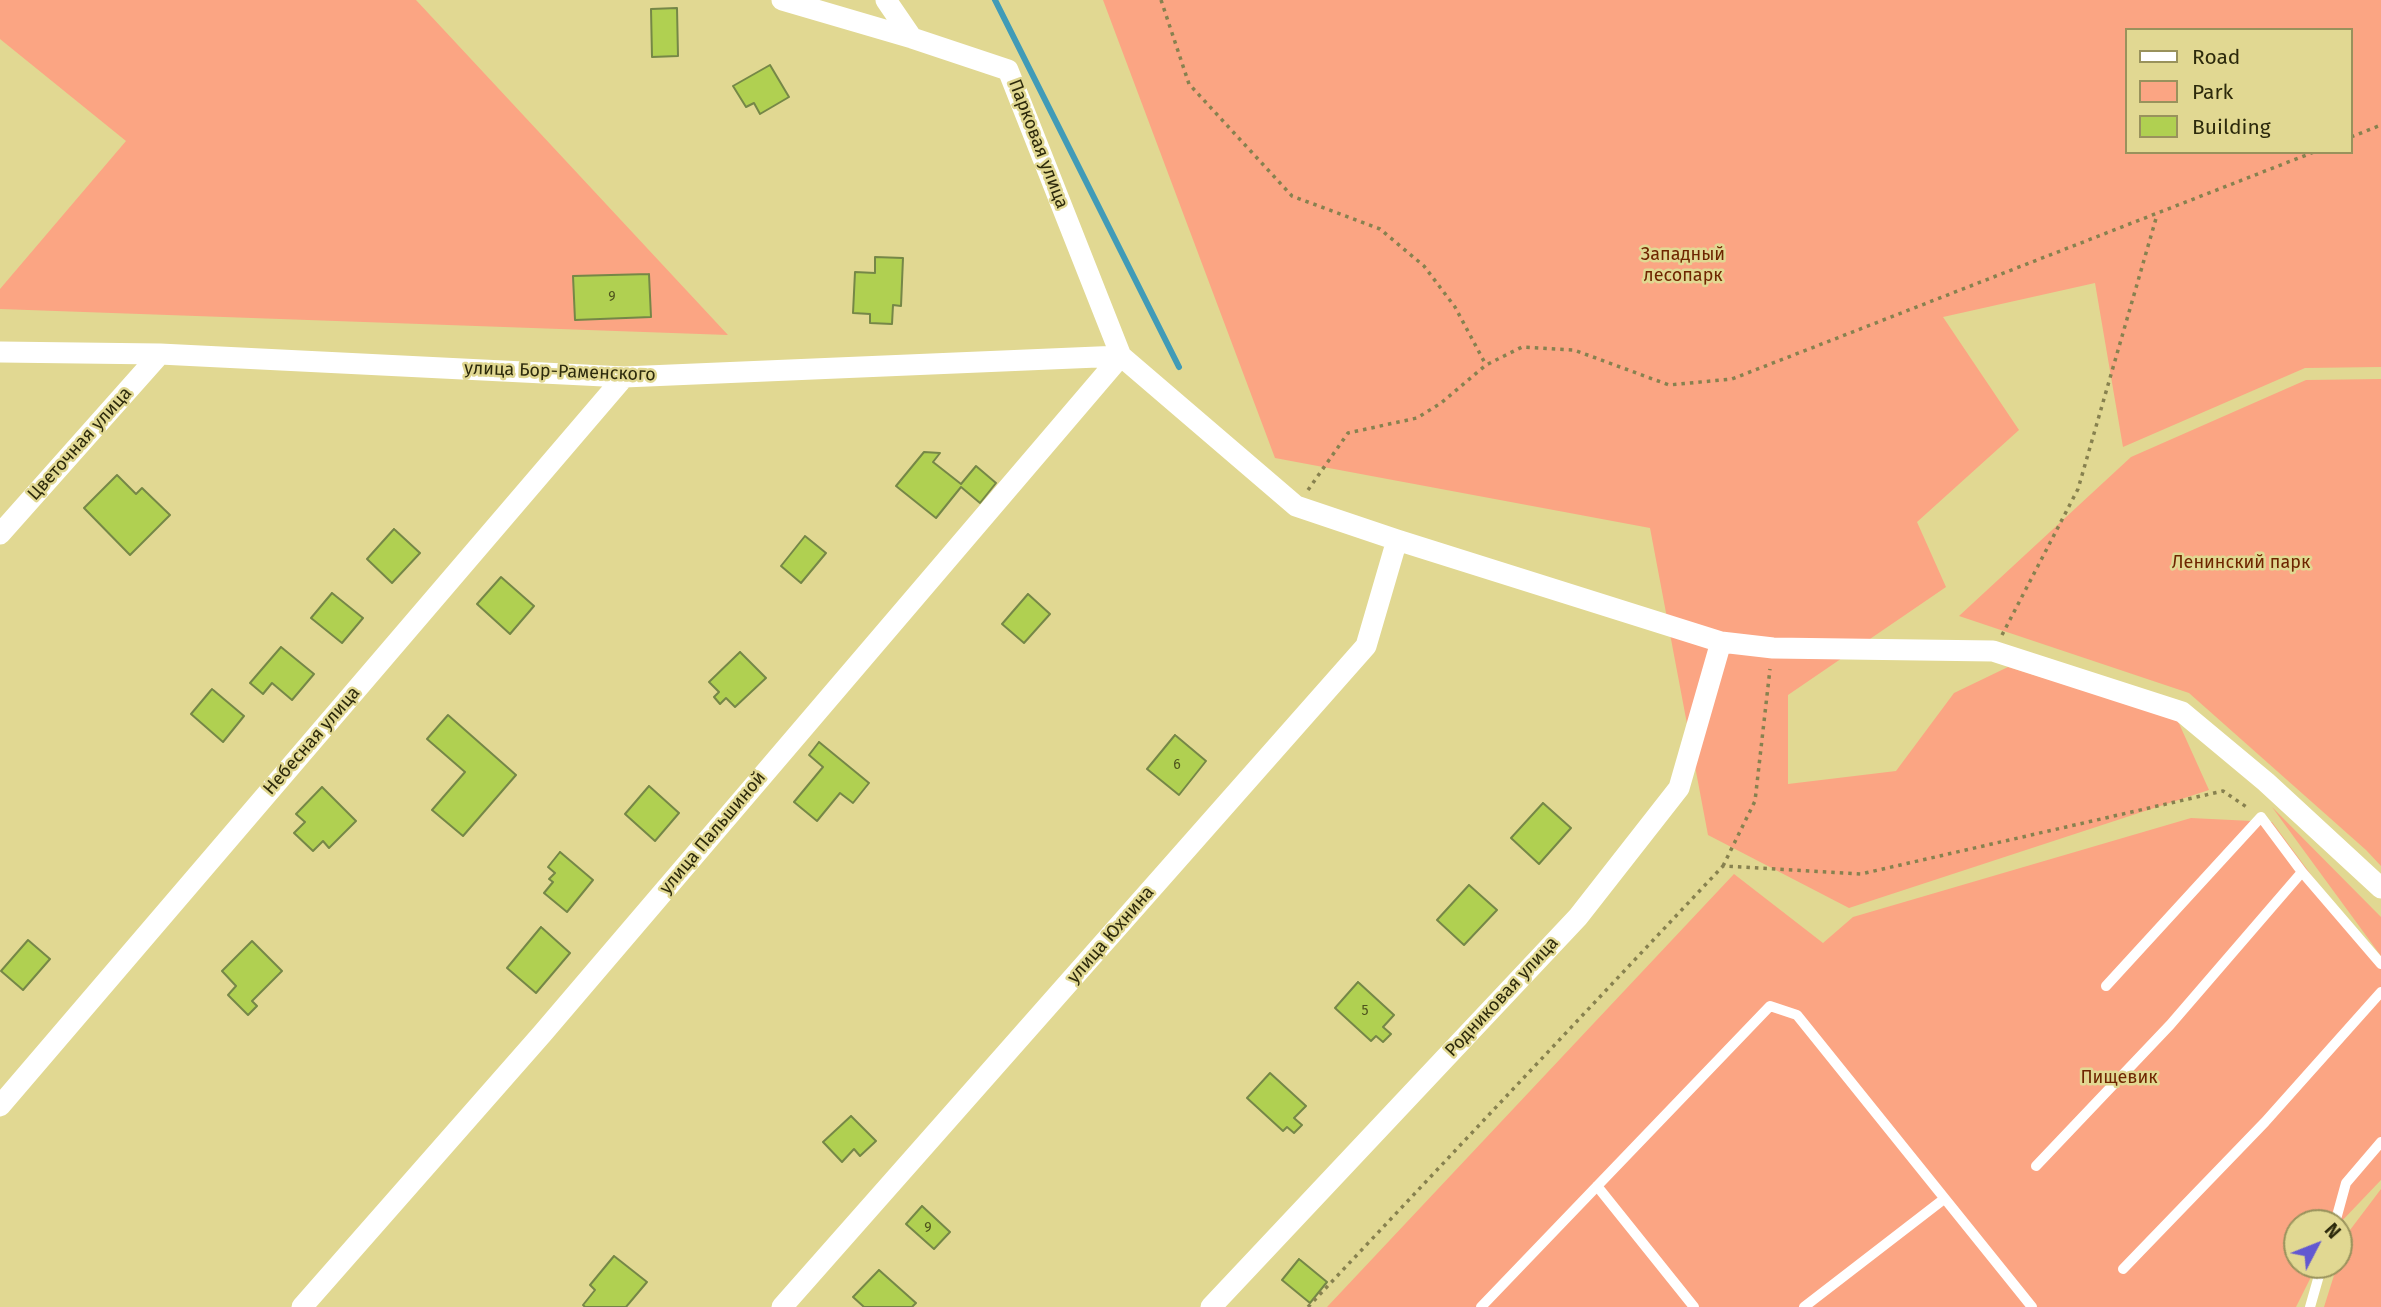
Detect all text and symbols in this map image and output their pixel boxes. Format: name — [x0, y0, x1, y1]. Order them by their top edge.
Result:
legend — [2126, 28, 2353, 154]
text: Road — [2192, 44, 2240, 70]
street label: Парковая улица — [1003, 76, 1073, 212]
text: Park — [2192, 79, 2233, 105]
text: Building — [2192, 114, 2271, 140]
park label: Западный лесопарк — [1641, 244, 1725, 286]
house number: 9 — [608, 289, 616, 305]
street label: улица Бор-Раменского — [464, 358, 656, 386]
street label: Цветочная улица — [24, 383, 136, 505]
park label: Ленинский парк — [2172, 552, 2310, 574]
street label: Небесная улица — [259, 683, 365, 799]
house number: 6 — [1173, 757, 1181, 773]
street label: улица Пальшиной — [655, 767, 771, 899]
street label: улица Юхнина — [1063, 882, 1159, 988]
street label: Родниковая улица — [1441, 933, 1563, 1061]
house number: 5 — [1361, 1003, 1369, 1019]
park label: Пищевик — [2080, 1067, 2158, 1089]
north arrow — [2283, 1209, 2353, 1279]
text: N — [2320, 1219, 2345, 1243]
house number: 9 — [924, 1220, 932, 1236]

